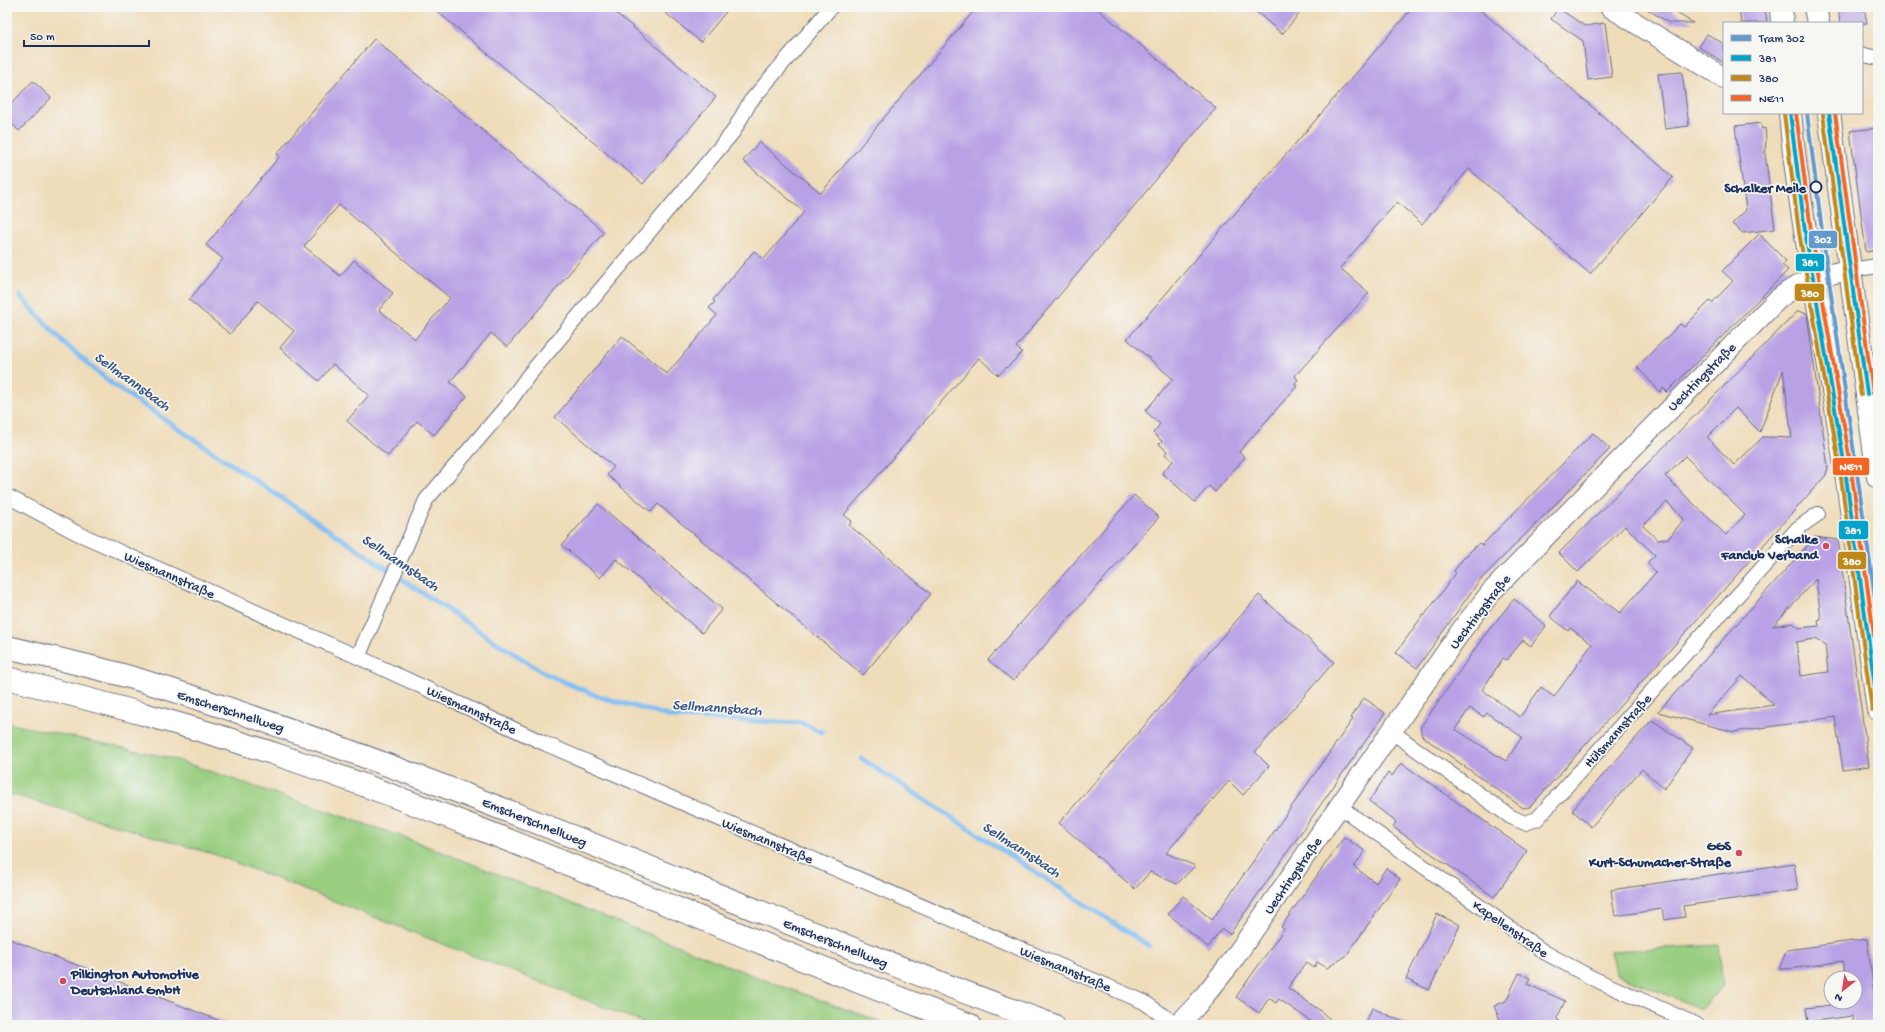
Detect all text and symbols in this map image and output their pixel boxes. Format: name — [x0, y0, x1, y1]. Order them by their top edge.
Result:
scale bar — [24, 22, 149, 48]
legend — [1723, 22, 1863, 114]
text: 50 m — [30, 31, 55, 45]
text: Tram 302 — [1758, 33, 1805, 47]
text: 381 — [1758, 53, 1777, 67]
text: 380 — [1758, 73, 1779, 87]
text: NE11 — [1759, 93, 1784, 107]
marker: Schalker Meile — [1809, 180, 1823, 194]
place label: Schalker Meile — [1724, 181, 1807, 198]
line badge: 302 — [1808, 230, 1838, 249]
text: 302 — [1813, 235, 1832, 247]
line badge: 381 — [1795, 253, 1825, 272]
text: 381 — [1801, 258, 1818, 270]
line badge: 380 — [1794, 283, 1825, 302]
text: 380 — [1800, 289, 1820, 301]
street label: Uechtingstraße — [1665, 339, 1741, 416]
water label: Sellmannsbach — [90, 349, 174, 417]
line badge: NE11 — [1832, 457, 1870, 476]
text: NE11 — [1840, 462, 1862, 474]
line badge: 381 — [1838, 520, 1869, 540]
text: 381 — [1844, 526, 1861, 538]
water label: Sellmannsbach — [358, 531, 443, 597]
place label: Schalke Fanclub Verband — [1720, 532, 1820, 565]
marker: Schalke Fanclub Verband — [1821, 541, 1831, 551]
street label: Wiesmannstraße — [121, 549, 218, 604]
line badge: 380 — [1837, 551, 1867, 570]
text: 380 — [1842, 557, 1862, 569]
street label: Uechtingstraße — [1446, 571, 1516, 653]
street label: Wiesmannstraße — [423, 683, 519, 740]
street label: Emscherschnellweg — [174, 687, 286, 738]
street label: Hülsmannstraße — [1581, 691, 1657, 772]
water label: Sellmannsbach — [672, 697, 763, 721]
street label: Emscherschnellweg — [479, 794, 589, 852]
street label: Wiesmannstraße — [719, 815, 816, 870]
water label: Sellmannsbach — [978, 819, 1064, 883]
street label: Uechtingstraße — [1261, 834, 1327, 918]
place label: GGS Kurt-Schumacher-Straße — [1588, 839, 1732, 872]
marker: GGS Kurt-Schumacher-Straße — [1734, 848, 1744, 858]
street label: Kapellenstraße — [1468, 898, 1552, 963]
street label: Emscherschnellweg — [780, 915, 890, 973]
street label: Wiesmannstraße — [1017, 943, 1114, 998]
place label: Pilkington Automotive Deutschland GmbH — [69, 967, 200, 1000]
north arrow — [1823, 970, 1863, 1010]
marker: Pilkington Automotive Deutschland GmbH — [58, 976, 68, 986]
text: N — [1833, 990, 1845, 1004]

